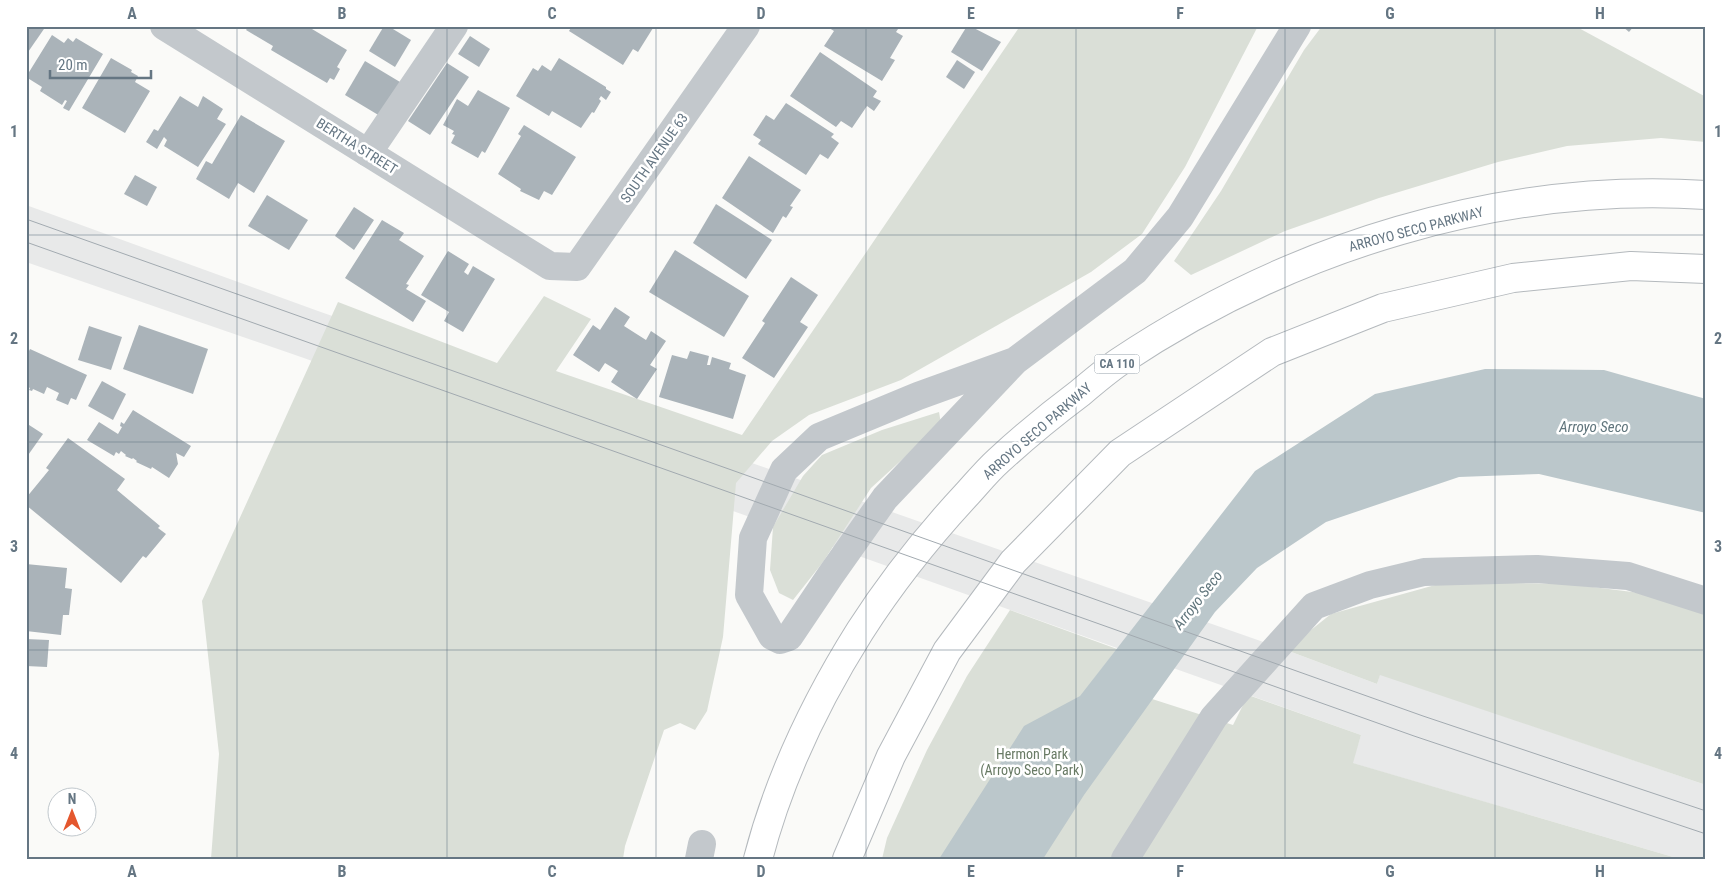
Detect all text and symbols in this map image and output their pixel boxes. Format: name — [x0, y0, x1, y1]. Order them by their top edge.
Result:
text: A — [127, 4, 137, 23]
text: B — [338, 4, 347, 23]
text: C — [547, 4, 557, 23]
text: D — [756, 4, 766, 23]
text: E — [967, 4, 975, 23]
text: F — [1176, 4, 1184, 23]
text: G — [1385, 4, 1395, 23]
text: H — [1595, 4, 1605, 23]
scale bar — [50, 48, 151, 80]
text: 20 m — [58, 56, 88, 74]
street label: SOUTH AVENUE 63 — [617, 110, 691, 206]
street label: BERTHA STREET — [314, 115, 400, 177]
text: 1 — [10, 122, 18, 141]
text: 1 — [1714, 122, 1722, 141]
street label: ARROYO SECO PARKWAY — [1347, 203, 1486, 255]
text: 2 — [10, 329, 18, 348]
text: 2 — [1714, 329, 1722, 348]
road number: CA 110 — [1094, 354, 1140, 374]
street label: ARROYO SECO PARKWAY — [979, 379, 1095, 483]
water label: Arroyo Seco — [1558, 418, 1629, 436]
text: 3 — [10, 537, 18, 556]
text: 3 — [1714, 537, 1722, 556]
water label: Arroyo Seco — [1169, 567, 1226, 634]
text: 4 — [10, 744, 18, 763]
text: 4 — [1714, 744, 1722, 763]
park label: Hermon Park (Arroyo Seco Park) — [980, 746, 1084, 779]
north arrow — [48, 788, 98, 838]
text: N — [68, 791, 76, 807]
text: A — [127, 862, 137, 881]
text: B — [338, 862, 347, 881]
text: C — [547, 862, 557, 881]
text: D — [756, 862, 766, 881]
text: E — [967, 862, 975, 881]
text: F — [1176, 862, 1184, 881]
text: G — [1385, 862, 1395, 881]
text: H — [1595, 862, 1605, 881]

